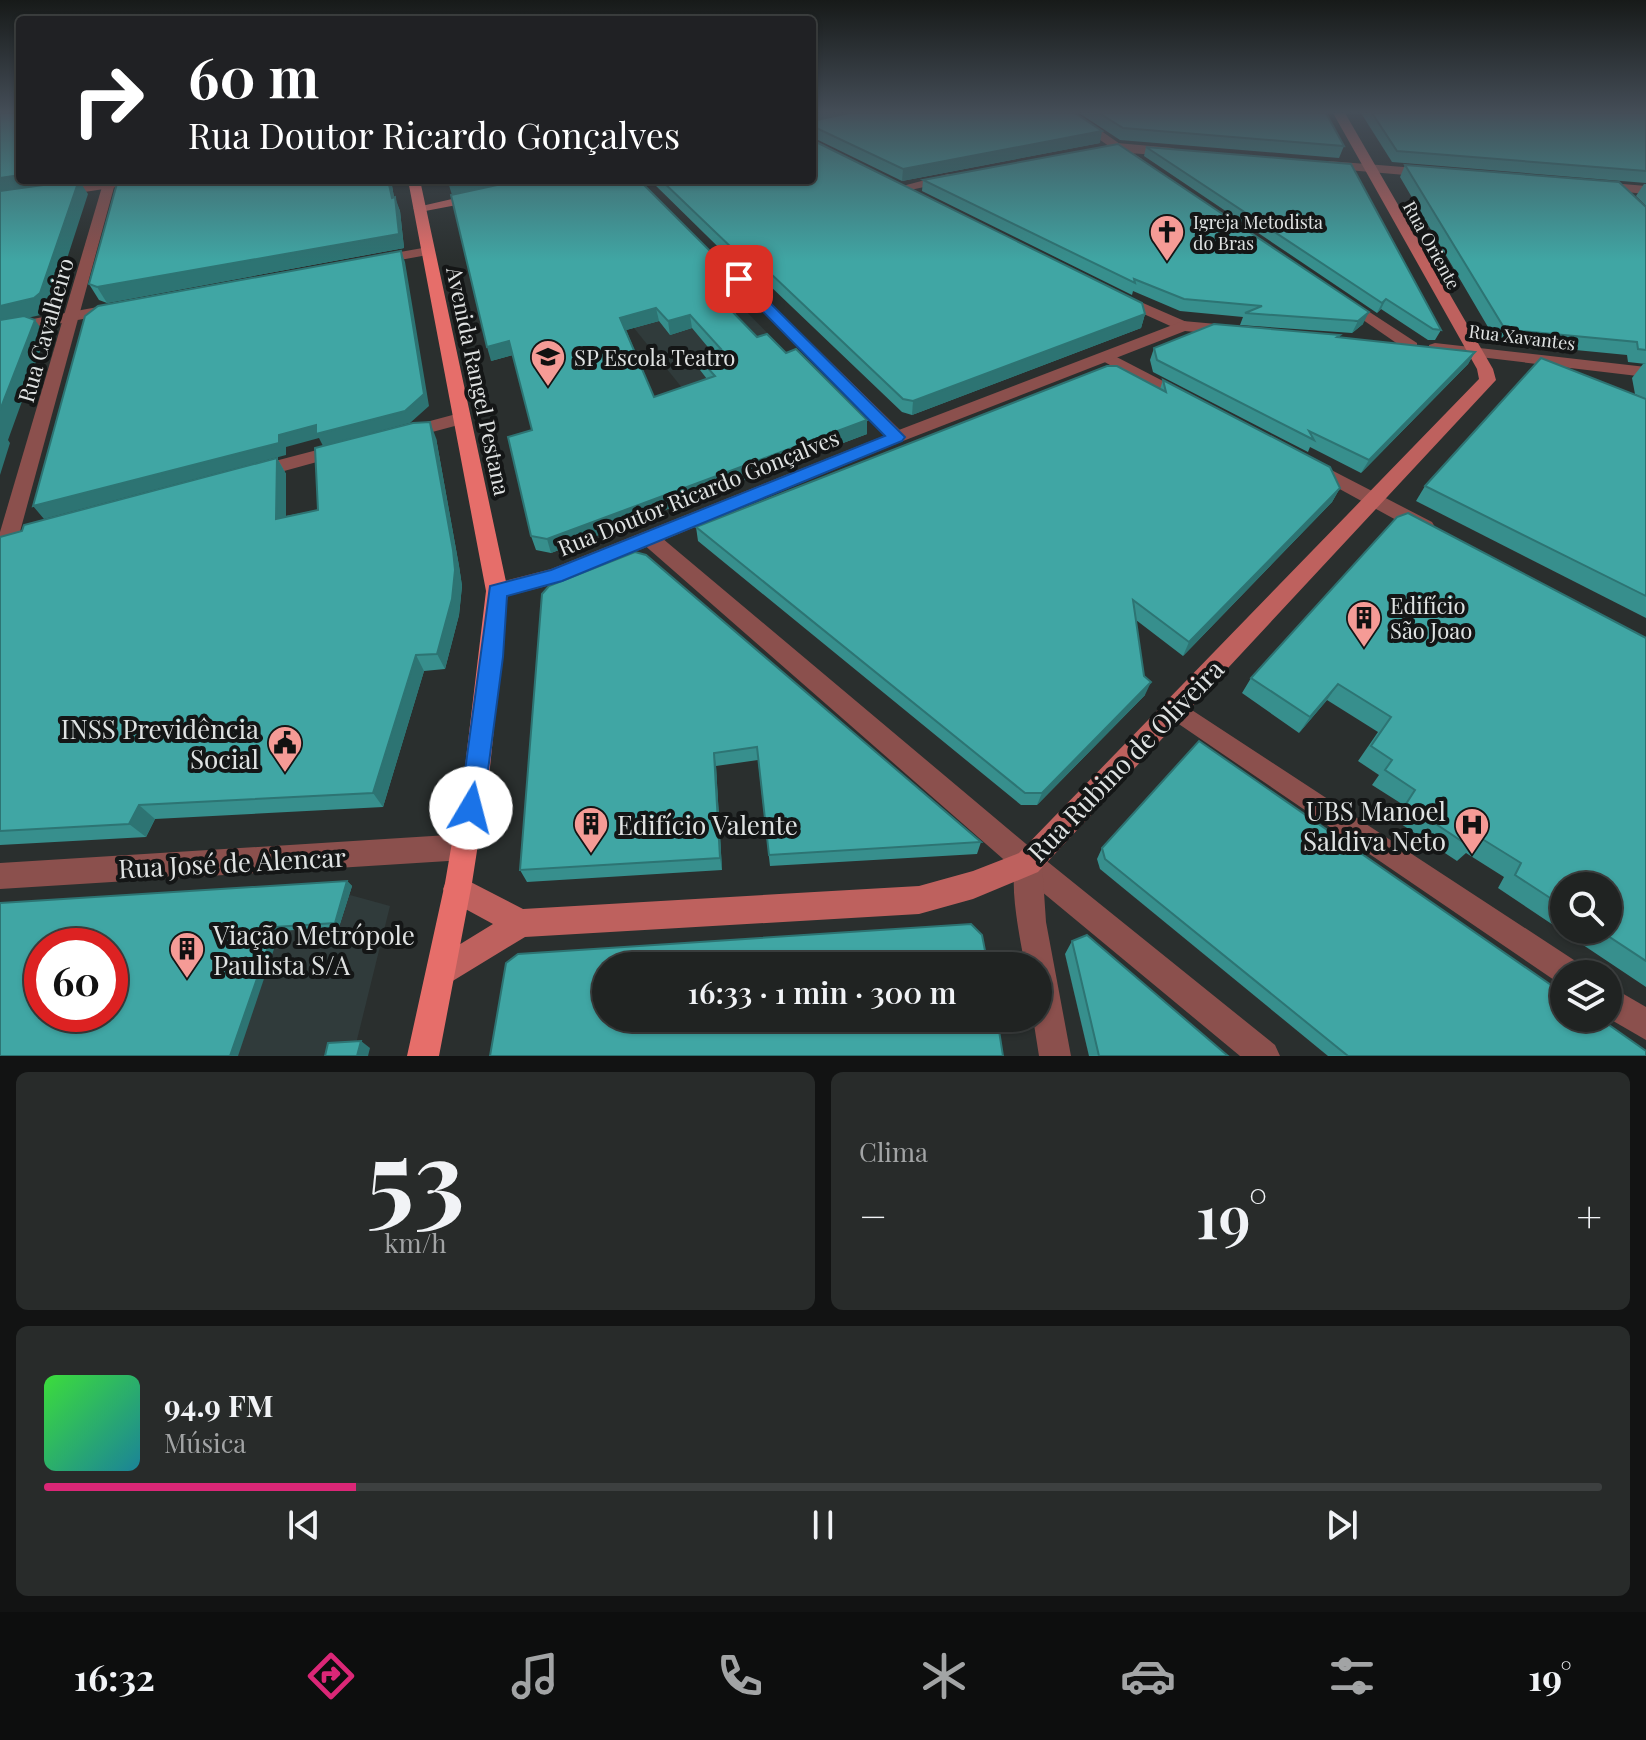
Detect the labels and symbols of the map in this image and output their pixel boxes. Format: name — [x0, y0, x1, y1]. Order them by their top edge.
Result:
street label: Rua Oriente — [1398, 197, 1466, 293]
place label: Igreja Metodista do Bras — [1193, 210, 1323, 255]
church icon: Igreja Metodista do Bras — [1148, 213, 1186, 263]
pin — [705, 245, 773, 313]
street label: Rua Cavalheiro — [10, 254, 80, 406]
street label: Avenida Rangel Pestana — [440, 263, 518, 498]
street label: Rua Xavantes — [1467, 319, 1577, 355]
school or university icon: SP Escola Teatro — [529, 338, 567, 388]
place label: SP Escola Teatro — [574, 342, 735, 372]
street label: Rua Doutor Ricardo Gonçalves — [553, 422, 843, 562]
place label: Edifício São Joao — [1390, 590, 1472, 645]
building icon: Edifício São Joao — [1345, 599, 1383, 649]
street label: Rua Rubino de Oliveira — [1019, 651, 1231, 869]
place label: INSS Previdência Social — [61, 711, 259, 776]
public building icon: INSS Previdência Social — [266, 724, 304, 774]
position arrow — [429, 766, 513, 850]
place label: UBS Manoel Saldiva Neto — [1303, 793, 1446, 858]
building icon: Edifício Valente — [572, 805, 610, 855]
hospital icon: UBS Manoel Saldiva Neto — [1453, 806, 1491, 856]
place label: Edifício Valente — [617, 807, 798, 842]
street label: Rua José de Alencar — [117, 839, 347, 885]
place label: Viação Metrópole Paulista S/A — [212, 917, 415, 982]
speed limit sign: 60 — [24, 928, 128, 1032]
building icon: Viação Metrópole Paulista S/A — [168, 930, 206, 980]

